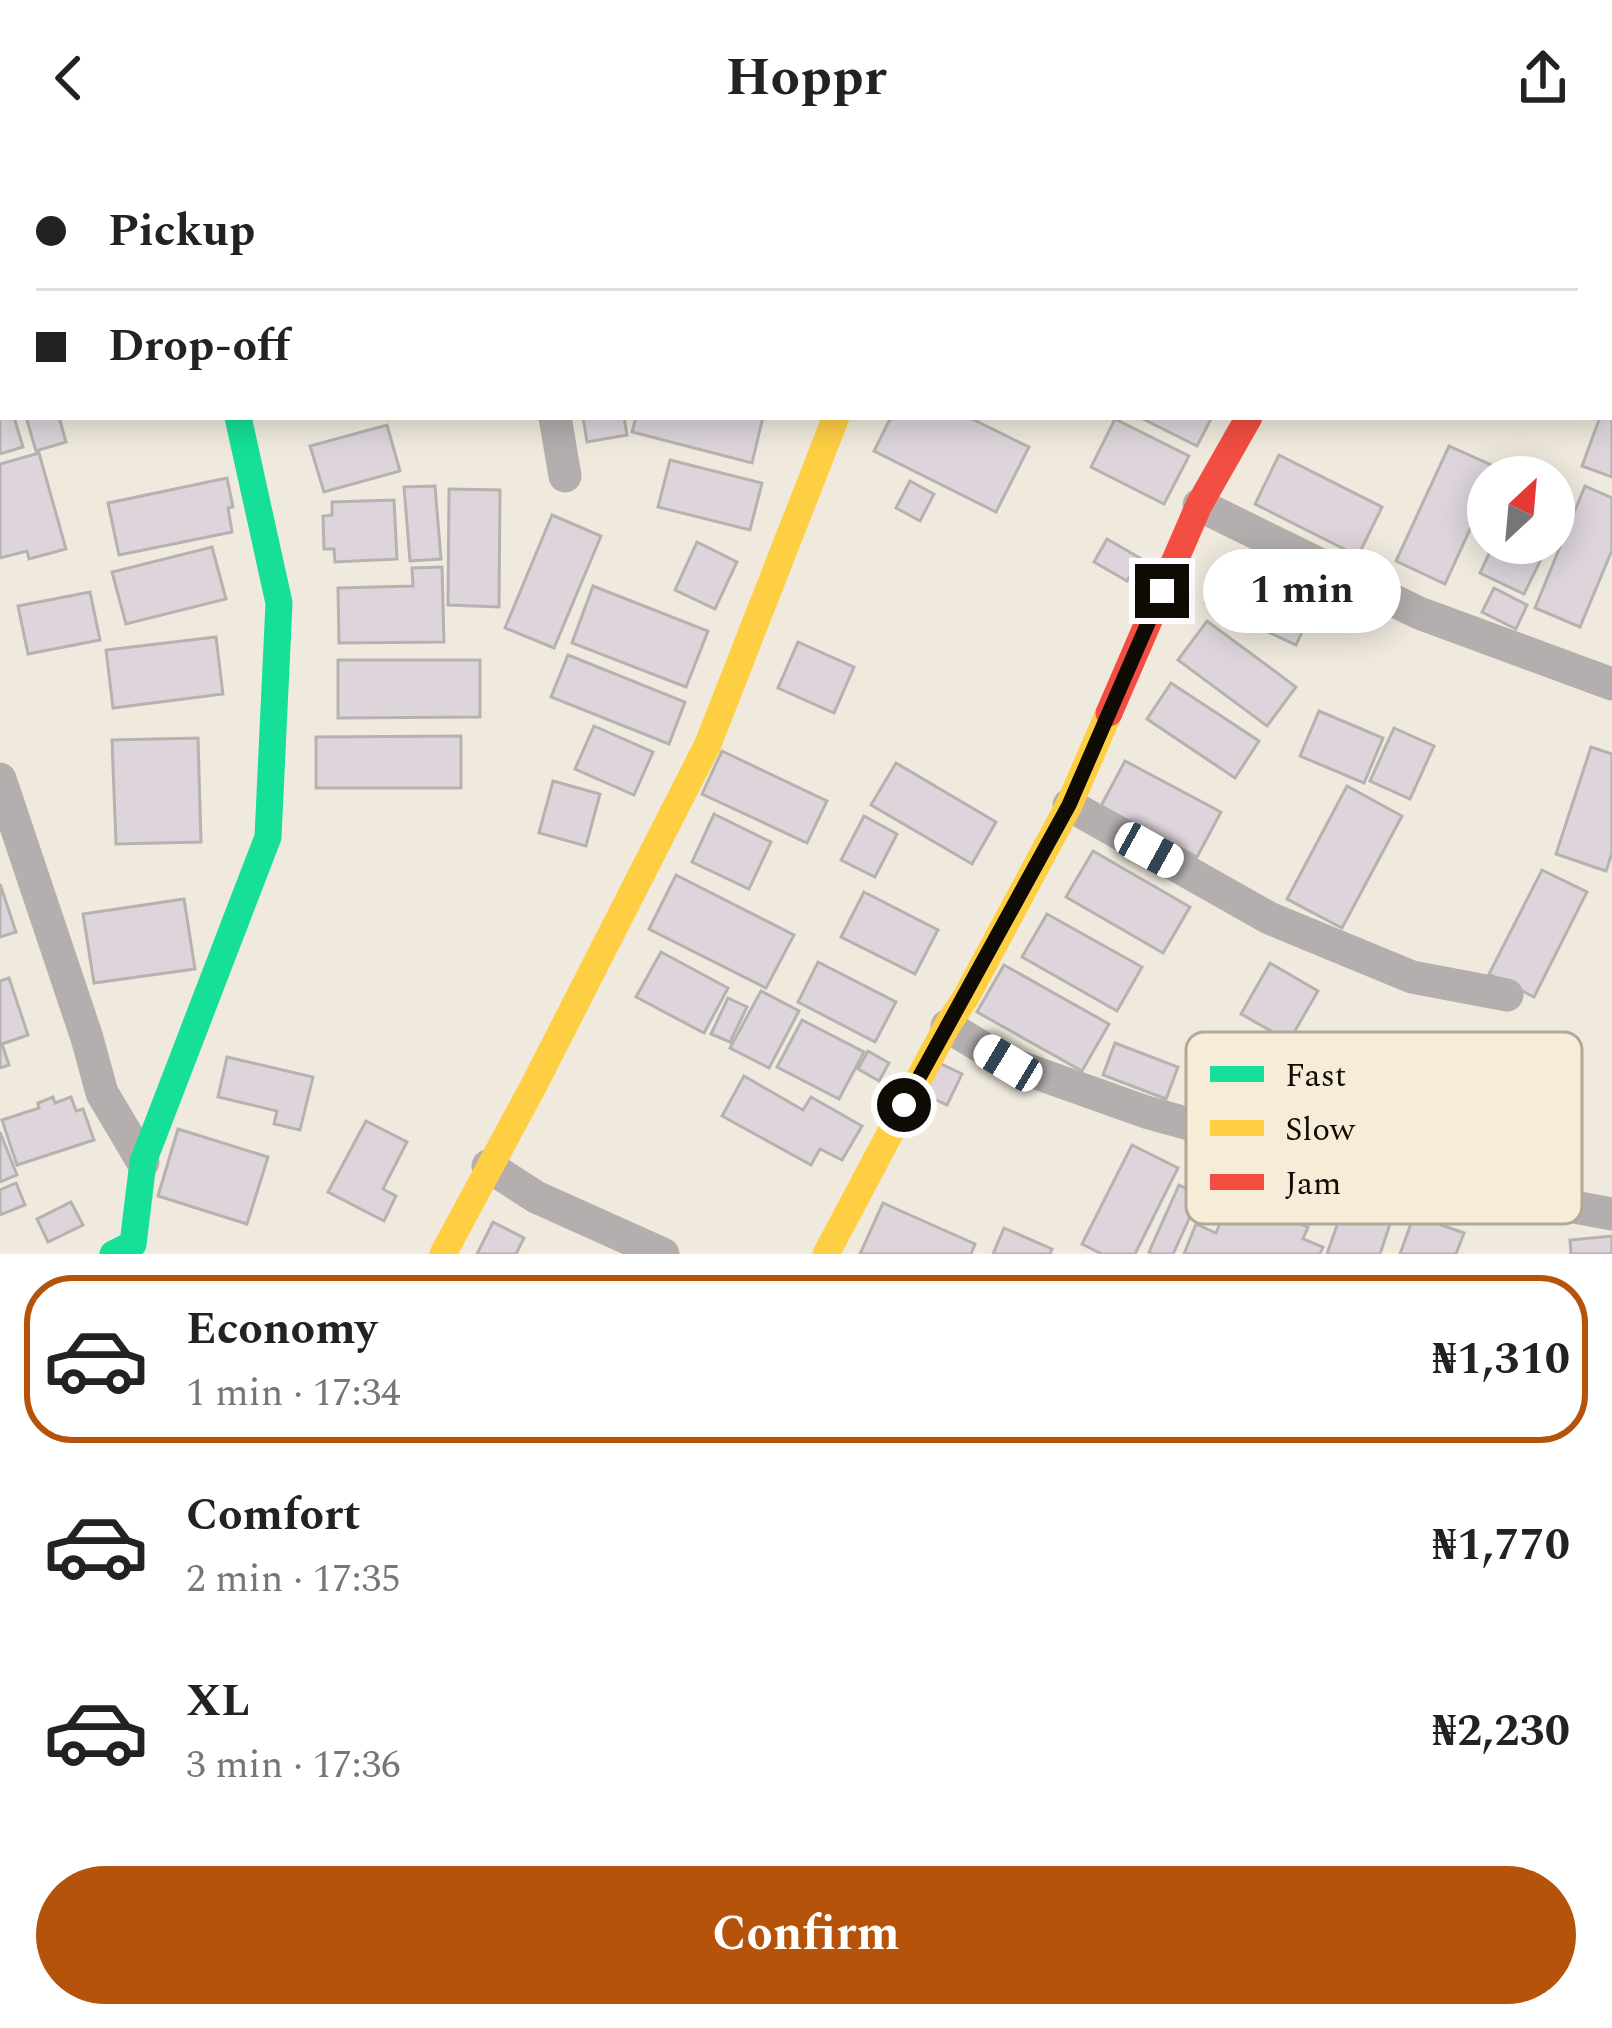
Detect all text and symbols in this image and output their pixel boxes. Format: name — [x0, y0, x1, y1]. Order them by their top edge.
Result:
text: Hoppr — [725, 37, 887, 119]
icon: back — [36, 45, 102, 111]
icon: share — [1510, 45, 1576, 111]
text: Pickup — [108, 197, 255, 266]
text: Drop-off — [108, 312, 290, 381]
north arrow — [1467, 456, 1575, 564]
map controls — [1467, 456, 1575, 564]
callout: 1 min — [1204, 549, 1402, 633]
text: 1 min — [1250, 561, 1354, 620]
route end — [1135, 564, 1189, 618]
car — [1109, 817, 1189, 883]
car — [968, 1029, 1048, 1097]
legend — [1186, 1032, 1582, 1224]
text: Fast — [1285, 1051, 1346, 1101]
route start — [877, 1078, 931, 1132]
text: Slow — [1285, 1105, 1356, 1155]
text: Jam — [1285, 1159, 1341, 1209]
text: Economy — [186, 1295, 377, 1364]
icon: car — [42, 1305, 150, 1413]
text: ₦1,310 — [1432, 1325, 1570, 1394]
text: 1 min · 17:34 — [186, 1364, 401, 1423]
text: Comfort — [186, 1481, 361, 1550]
icon: car — [42, 1491, 150, 1599]
text: ₦1,770 — [1432, 1511, 1570, 1580]
text: 2 min · 17:35 — [186, 1550, 401, 1609]
text: XL — [186, 1667, 250, 1736]
icon: car — [42, 1677, 150, 1785]
text: ₦2,230 — [1432, 1697, 1570, 1766]
text: 3 min · 17:36 — [186, 1736, 401, 1795]
button: Confirm — [36, 1866, 1576, 2004]

